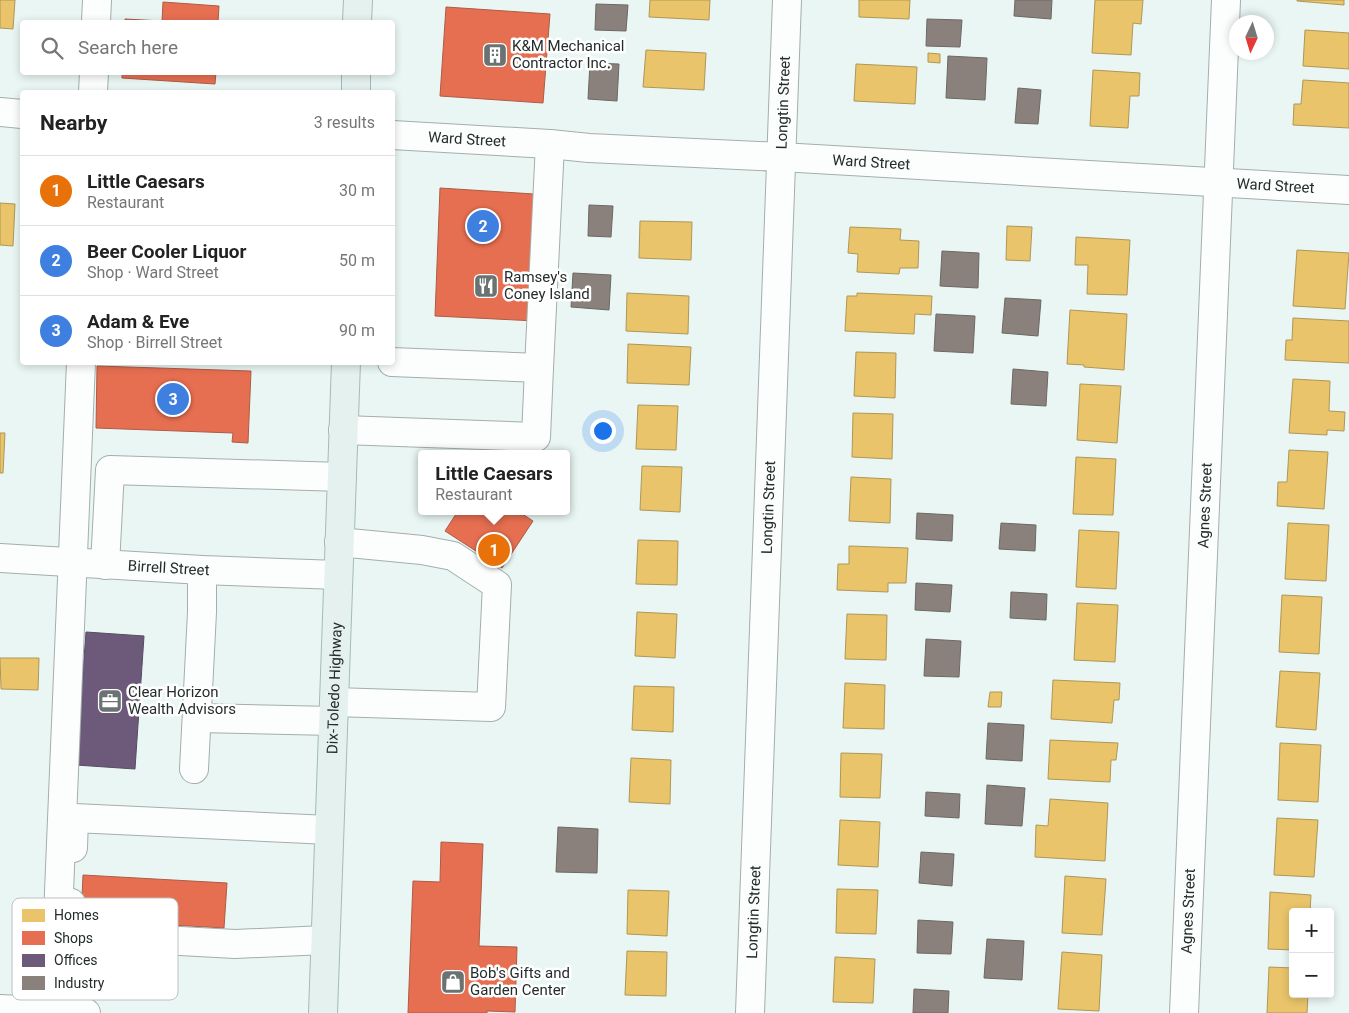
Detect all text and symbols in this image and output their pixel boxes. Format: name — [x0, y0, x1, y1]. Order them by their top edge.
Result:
north arrow — [1229, 15, 1274, 60]
search box — [20, 20, 395, 75]
icon: search — [38, 34, 66, 62]
text: Search here — [78, 36, 178, 59]
place label: K&M Mechanical Contractor Inc. — [512, 37, 624, 72]
building icon: K&M Mechanical Contractor Inc. — [482, 42, 508, 68]
street label: Longtin Street — [773, 55, 794, 150]
text: Nearby — [40, 111, 107, 135]
text: 3 results — [314, 113, 375, 132]
street label: Ward Street — [427, 128, 506, 150]
street label: Ward Street — [832, 151, 911, 173]
text: Little Caesars — [87, 170, 205, 193]
street label: Ward Street — [1236, 174, 1315, 197]
text: 1 — [51, 181, 61, 200]
text: 30 m — [339, 181, 375, 200]
text: Restaurant — [87, 193, 164, 212]
pin: 2 — [467, 207, 499, 245]
text: Beer Cooler Liquor — [87, 240, 247, 263]
text: 2 — [51, 251, 61, 270]
text: 50 m — [339, 251, 375, 270]
text: Shop · Ward Street — [87, 263, 219, 282]
place label: Ramsey's Coney Island — [504, 268, 590, 303]
restaurant icon: Ramsey's Coney Island — [473, 273, 499, 299]
text: Adam & Eve — [87, 310, 189, 333]
text: 3 — [51, 321, 61, 340]
text: 90 m — [339, 321, 375, 340]
text: Shop · Birrell Street — [87, 333, 223, 352]
pin: 3 — [157, 380, 189, 418]
your location — [590, 418, 616, 444]
popup — [418, 450, 570, 515]
street label: Longtin Street — [758, 460, 779, 554]
text: Little Caesars — [435, 462, 553, 485]
street label: Agnes Street — [1194, 462, 1216, 549]
text: Restaurant — [435, 485, 512, 504]
pin: 1 — [478, 531, 510, 569]
street label: Birrell Street — [127, 557, 210, 579]
street label: Dix-Toledo Highway — [323, 622, 346, 754]
place label: Clear Horizon Wealth Advisors — [128, 683, 236, 718]
office icon: Clear Horizon Wealth Advisors — [97, 688, 123, 714]
street label: Longtin Street — [743, 865, 764, 959]
street label: Agnes Street — [1177, 868, 1199, 954]
legend — [12, 898, 178, 1000]
text: Homes — [54, 907, 99, 923]
map controls — [1289, 908, 1334, 998]
button: + — [1289, 908, 1334, 953]
text: Shops — [54, 930, 93, 946]
text: Offices — [54, 952, 98, 968]
button: − — [1289, 953, 1334, 998]
place label: Bob's Gifts and Garden Center — [470, 964, 570, 999]
shop icon: Bob's Gifts and Garden Center — [440, 969, 466, 995]
text: Industry — [54, 975, 105, 991]

